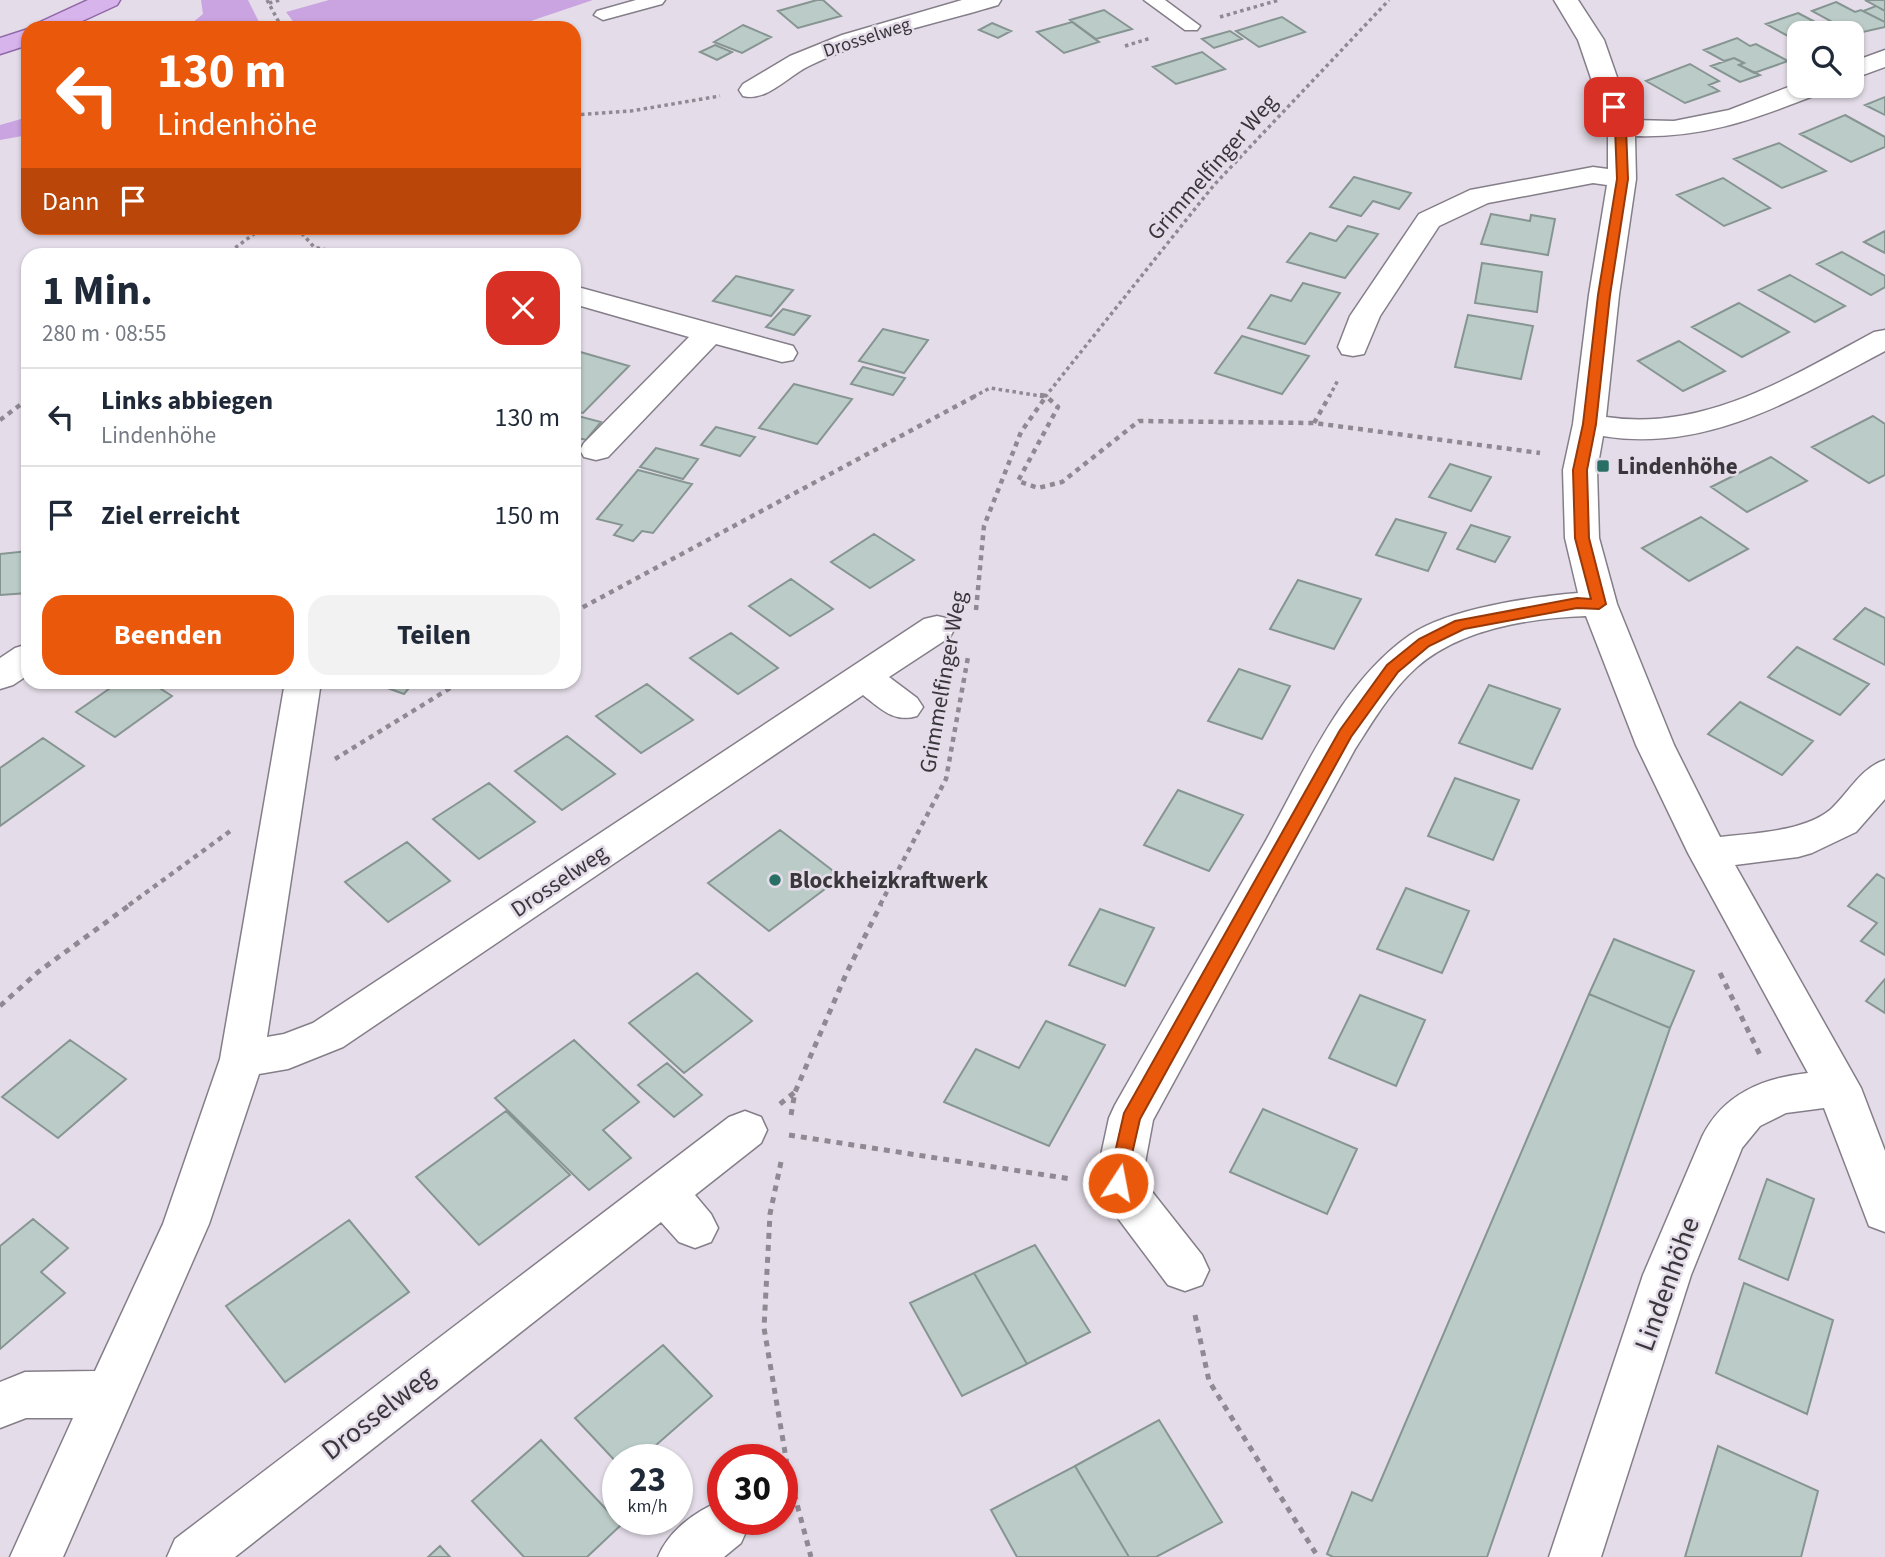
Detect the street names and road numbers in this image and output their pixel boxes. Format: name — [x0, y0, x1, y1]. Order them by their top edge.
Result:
street label: Drosselweg — [820, 11, 915, 65]
street label: Grimmelfinger Weg — [1139, 86, 1285, 247]
street label: Grimmelfinger Weg — [911, 588, 975, 776]
street label: Drosselweg — [504, 836, 614, 925]
street label: Lindenhöhe — [1624, 1211, 1710, 1357]
street label: Drosselweg — [313, 1356, 443, 1470]

